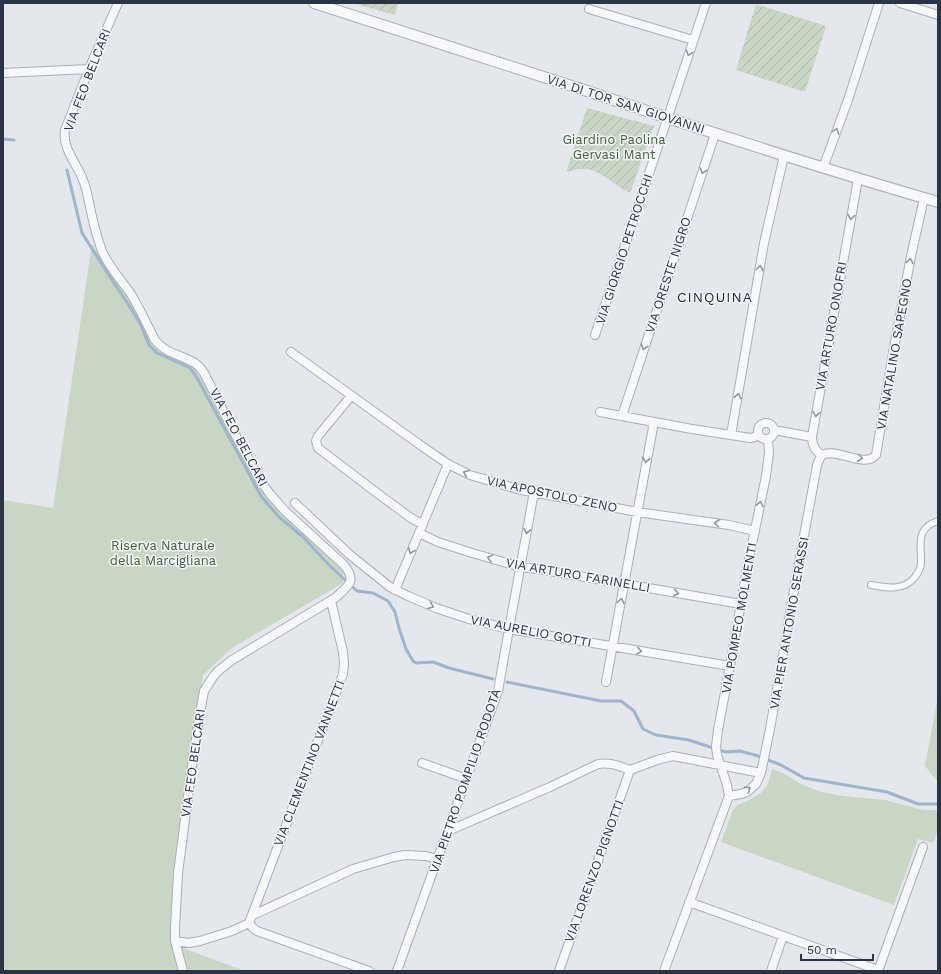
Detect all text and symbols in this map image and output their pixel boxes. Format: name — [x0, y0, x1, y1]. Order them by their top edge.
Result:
street label: VIA FEO BELCARI — [60, 26, 114, 134]
one-way arrow — [685, 50, 694, 57]
street label: VIA DI TOR SAN GIOVANNI — [545, 71, 707, 137]
one-way arrow — [832, 128, 840, 135]
park label: Giardino Paolina Gervasi Mant — [562, 132, 666, 162]
one-way arrow — [699, 167, 708, 174]
street label: VIA GIORGIO PETROCCHI — [593, 172, 655, 326]
one-way arrow — [847, 214, 856, 220]
street label: VIA ORESTE NIGRO — [642, 215, 694, 335]
one-way arrow — [905, 258, 914, 264]
street label: VIA ARTURO ONOFRI — [812, 260, 850, 392]
one-way arrow — [755, 265, 764, 271]
street label: VIA NATALINO SAPEGNO — [873, 277, 915, 431]
district label: CINQUINA — [677, 289, 753, 305]
one-way arrow — [641, 344, 649, 351]
street label: VIA FEO BELCARI — [207, 385, 271, 489]
one-way arrow — [733, 393, 742, 399]
one-way arrow — [812, 411, 820, 417]
one-way arrow — [857, 454, 863, 463]
one-way arrow — [643, 457, 651, 463]
one-way arrow — [463, 470, 470, 478]
street label: VIA APOSTOLO ZENO — [485, 473, 619, 515]
one-way arrow — [756, 501, 764, 507]
one-way arrow — [714, 519, 720, 528]
one-way arrow — [524, 527, 532, 534]
street label: VIA PIER ANTONIO SERASSI — [766, 536, 812, 710]
park label: Riserva Naturale della Marcigliana — [110, 538, 217, 568]
street label: VIA POMPEO MOLMENTI — [718, 541, 760, 695]
one-way arrow — [408, 547, 416, 555]
one-way arrow — [486, 554, 493, 563]
street label: VIA ARTURO FARINELLI — [505, 555, 651, 595]
one-way arrow — [673, 588, 679, 596]
one-way arrow — [616, 598, 624, 604]
one-way arrow — [427, 602, 434, 610]
street label: VIA AURELIO GOTTI — [469, 612, 593, 650]
one-way arrow — [636, 646, 643, 655]
street label: VIA CLEMENTINO VANNETTI — [270, 678, 348, 848]
street label: VIA PIETRO POMPILIO RODOTÀ — [425, 686, 504, 875]
street label: VIA FEO BELCARI — [178, 708, 208, 818]
one-way arrow — [744, 787, 751, 794]
street label: VIA LORENZO PIGNOTTI — [561, 798, 627, 944]
scale bar — [801, 936, 873, 962]
text: 50 m — [807, 943, 837, 957]

